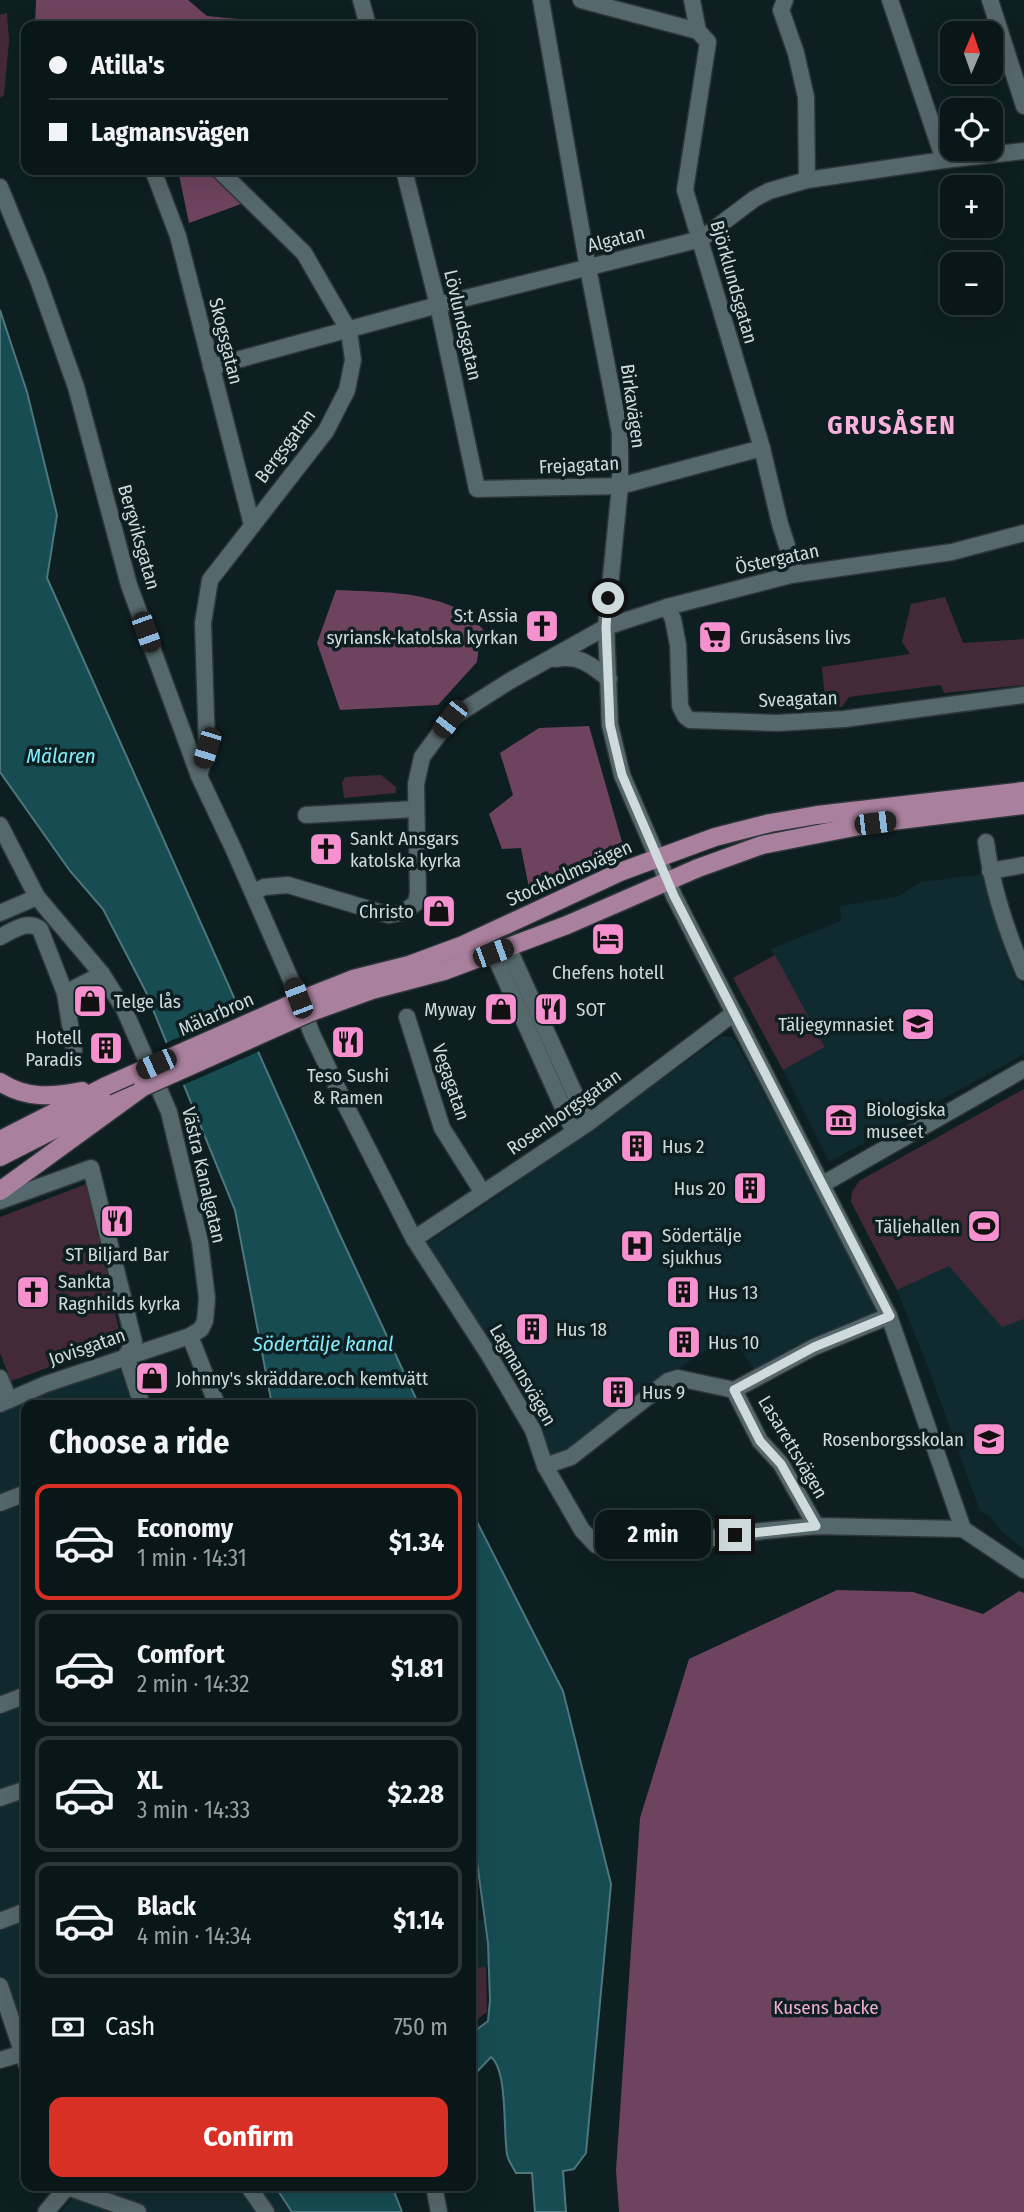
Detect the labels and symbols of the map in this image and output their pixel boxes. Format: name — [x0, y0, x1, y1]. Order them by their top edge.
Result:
north arrow — [940, 21, 1003, 84]
street label: Björklundsgatan — [705, 218, 763, 346]
street label: Algatan — [585, 221, 647, 257]
street label: Lövlundsgatan — [439, 267, 487, 383]
street label: Skogsgatan — [204, 295, 248, 387]
street label: Birkavägen — [616, 362, 650, 450]
street label: Bergsgatan — [250, 405, 320, 487]
district label: GRUSÅSEN — [827, 409, 957, 441]
street label: Frejagatan — [538, 451, 620, 479]
street label: Bergviksgatan — [113, 482, 165, 592]
street label: Östergatan — [733, 539, 821, 579]
route start — [592, 582, 624, 614]
place label: S:t Assia syriansk-katolska kyrkan — [326, 604, 518, 649]
church icon: S:t Assia syriansk-katolska kyrkan — [523, 607, 561, 645]
car — [129, 609, 164, 655]
supermarket icon: Grusåsens livs — [696, 618, 734, 656]
place label: Grusåsens livs — [740, 626, 851, 649]
street label: Sveagatan — [758, 686, 838, 712]
car — [429, 696, 472, 742]
car — [191, 725, 224, 771]
water label: Mälaren — [26, 743, 96, 769]
car — [853, 810, 898, 836]
place label: Sankt Ansgars katolska kyrka — [350, 827, 461, 872]
church icon: Sankt Ansgars katolska kyrka — [307, 830, 345, 868]
street label: Stockholmsvägen — [503, 835, 635, 911]
shop icon: Christo — [420, 892, 458, 930]
place label: Christo — [359, 900, 414, 923]
hotel icon: Chefens hotell — [589, 920, 627, 958]
car — [470, 936, 517, 970]
place label: Chefens hotell — [552, 961, 664, 984]
car — [281, 975, 316, 1021]
shop icon: Telge lås — [71, 982, 109, 1020]
street label: Mälarbron — [175, 987, 257, 1041]
place label: Telge lås — [114, 990, 181, 1013]
shop icon: Myway — [482, 990, 520, 1028]
restaurant icon: SOT — [532, 990, 570, 1028]
place label: Myway — [424, 998, 477, 1021]
place label: SOT — [576, 998, 606, 1021]
school or university icon: Täljegymnasiet — [899, 1005, 937, 1043]
place label: Täljegymnasiet — [778, 1013, 895, 1036]
restaurant icon: Teso Sushi & Ramen — [329, 1023, 367, 1061]
place label: Hotell Paradis — [25, 1026, 82, 1071]
building icon: Hotell Paradis — [87, 1029, 125, 1067]
street label: Vegagatan — [427, 1041, 475, 1123]
car — [133, 1046, 180, 1082]
place label: Teso Sushi & Ramen — [307, 1064, 389, 1109]
street label: Rosenborgsgatan — [502, 1064, 626, 1160]
place label: Biologiska museet — [866, 1098, 946, 1143]
museum icon: Biologiska museet — [822, 1101, 860, 1139]
street label: Västra Kanalgatan — [177, 1105, 231, 1245]
building icon: Hus 2 — [618, 1127, 656, 1165]
place label: Hus 2 — [662, 1135, 704, 1158]
building icon: Hus 20 — [731, 1169, 769, 1207]
place label: Hus 20 — [674, 1177, 726, 1200]
restaurant icon: ST Biljard Bar — [98, 1202, 136, 1240]
sports icon: Täljehallen — [965, 1207, 1003, 1245]
place label: Täljehallen — [875, 1215, 960, 1238]
place label: Södertälje sjukhus — [662, 1224, 742, 1269]
hospital icon: Södertälje sjukhus — [618, 1227, 656, 1265]
place label: ST Biljard Bar — [65, 1243, 169, 1266]
place label: Sankta Ragnhilds kyrka — [58, 1270, 181, 1315]
church icon: Sankta Ragnhilds kyrka — [14, 1273, 52, 1311]
building icon: Hus 13 — [664, 1273, 702, 1311]
place label: Hus 13 — [708, 1281, 758, 1304]
building icon: Hus 18 — [513, 1310, 551, 1348]
place label: Hus 18 — [556, 1318, 607, 1341]
street label: Lagmansvägen — [485, 1320, 561, 1430]
street label: Jovisgatan — [46, 1323, 128, 1371]
building icon: Hus 10 — [665, 1323, 703, 1361]
water label: Södertälje kanal — [251, 1331, 394, 1357]
place label: Hus 10 — [708, 1331, 759, 1354]
shop icon: Johnny's skräddare.och kemtvätt — [133, 1359, 171, 1397]
place label: Johnny's skräddare.och kemtvätt — [176, 1367, 429, 1390]
building icon: Hus 9 — [599, 1373, 637, 1411]
place label: Hus 9 — [642, 1381, 685, 1404]
street label: Lasarettsvägen — [753, 1391, 833, 1503]
school or university icon: Rosenborgsskolan — [970, 1420, 1008, 1458]
place label: Rosenborgsskolan — [822, 1428, 964, 1451]
callout: 2 min — [595, 1510, 710, 1560]
route end — [719, 1519, 751, 1551]
park label: Kusens backe — [773, 1996, 879, 2019]

